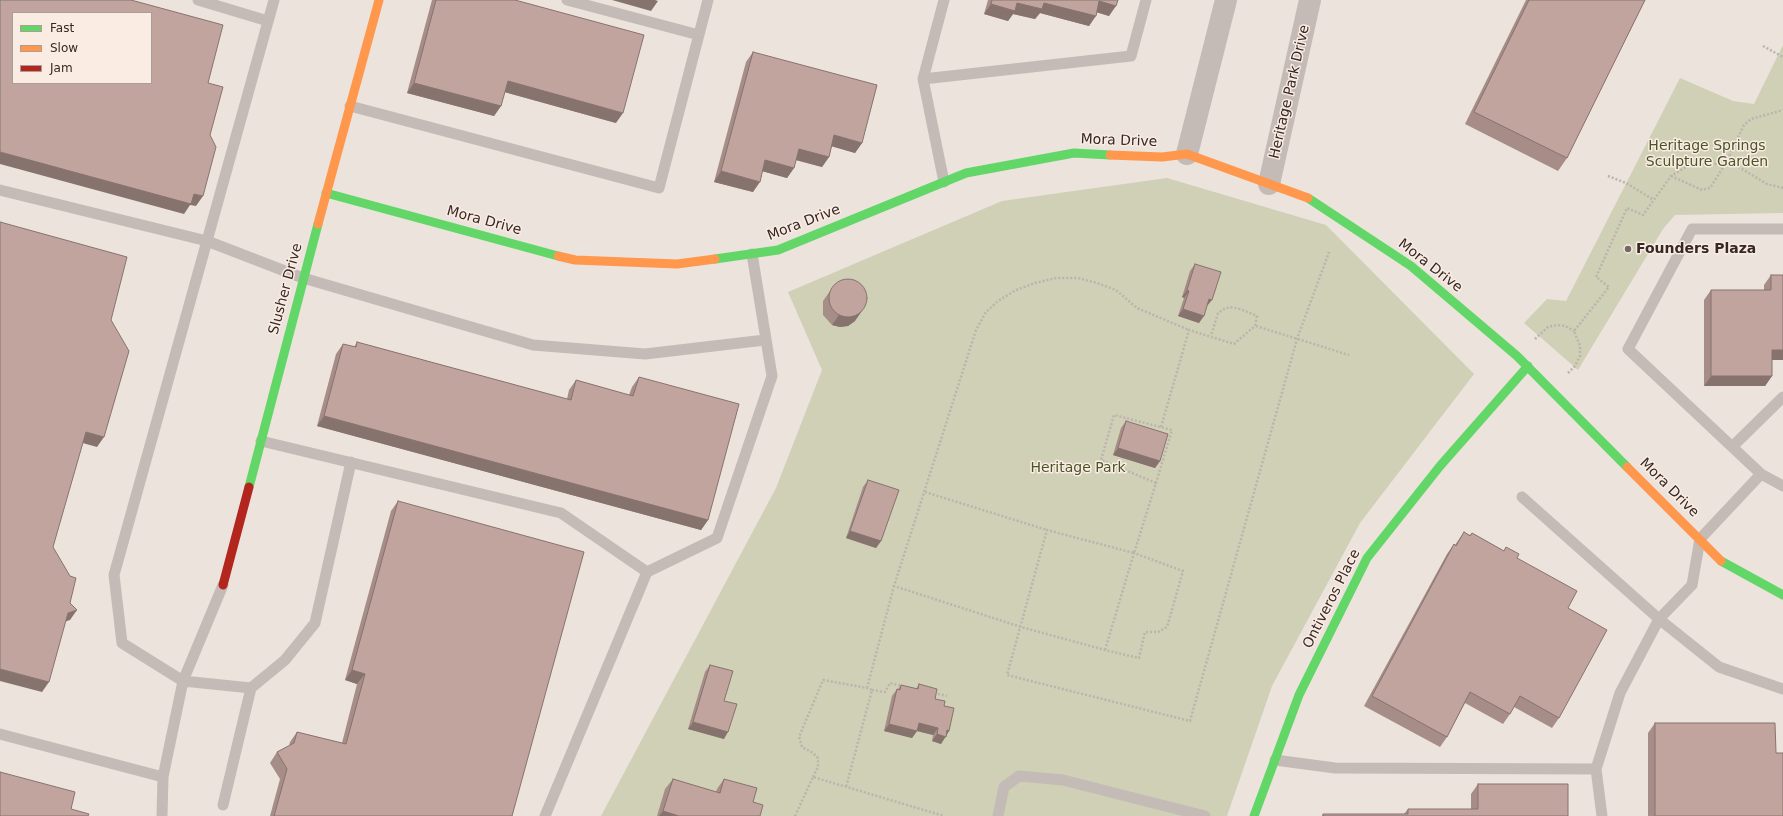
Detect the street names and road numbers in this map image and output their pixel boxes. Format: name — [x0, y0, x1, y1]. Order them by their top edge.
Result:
street label: Heritage Park Drive — [1266, 23, 1314, 161]
street label: Mora Drive — [1080, 131, 1158, 151]
street label: Mora Drive — [765, 201, 843, 245]
street label: Mora Drive — [445, 203, 523, 239]
street label: Mora Drive — [1395, 236, 1465, 296]
street label: Slusher Drive — [266, 241, 306, 337]
street label: Mora Drive — [1636, 455, 1702, 521]
street label: Ontiveros Place — [1300, 547, 1364, 651]

